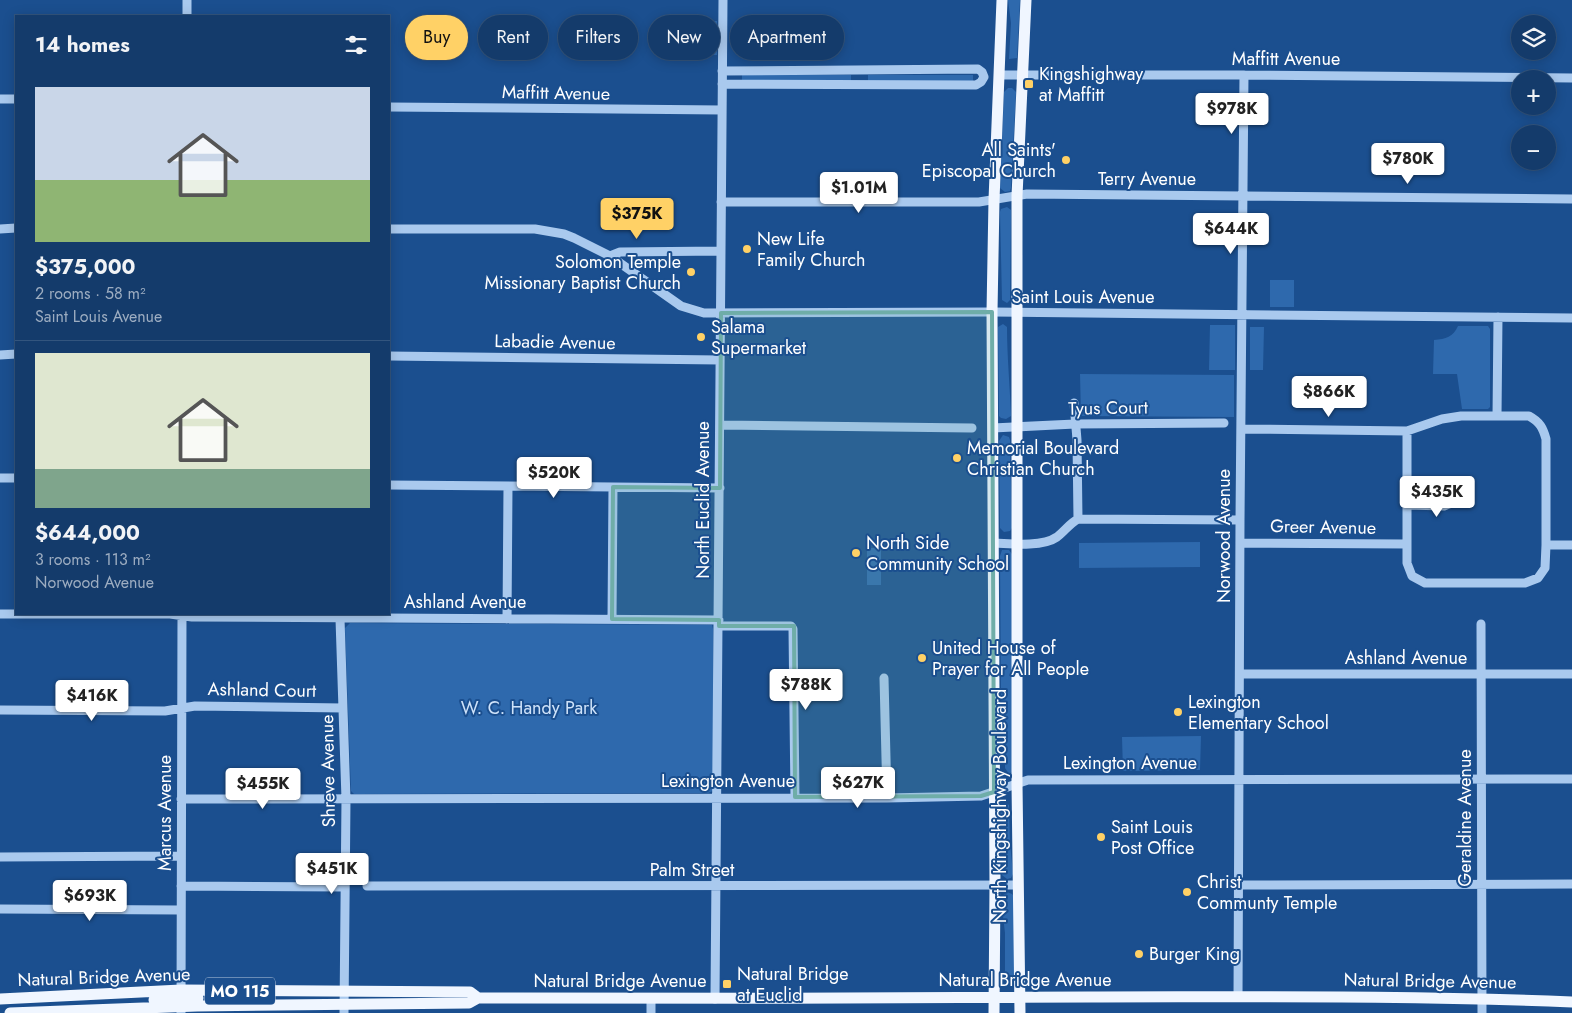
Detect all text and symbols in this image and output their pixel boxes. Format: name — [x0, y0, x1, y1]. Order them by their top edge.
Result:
chip: Buy — [405, 15, 468, 60]
chip: Rent — [478, 15, 548, 60]
chip: Filters — [558, 15, 638, 60]
chip: New — [648, 15, 720, 60]
chip: Apartment — [730, 15, 844, 60]
map controls — [1511, 15, 1556, 170]
button: layers — [1511, 15, 1556, 60]
text: 14 homes — [35, 30, 130, 60]
icon: filters — [342, 31, 370, 59]
street label: Maffitt Avenue — [1232, 46, 1340, 72]
place label: Kingshighway at Maffitt — [1039, 61, 1143, 108]
button: + — [1511, 70, 1556, 115]
marker: Kingshighway at Maffitt — [1023, 78, 1035, 90]
street label: Maffitt Avenue — [502, 79, 610, 107]
pin: $978K — [1197, 92, 1267, 135]
text: $978K — [1206, 97, 1258, 120]
icon: home — [158, 120, 248, 210]
button: − — [1511, 125, 1556, 170]
place label: All Saints' Episcopal Church — [922, 137, 1056, 184]
pin: $780K — [1373, 142, 1443, 185]
text: $780K — [1382, 147, 1434, 170]
marker: All Saints' Episcopal Church — [1060, 154, 1072, 166]
street label: Terry Avenue — [1098, 166, 1196, 192]
pin: $1.01M — [818, 172, 900, 214]
text: $1.01M — [831, 176, 887, 199]
pin: $375K — [602, 198, 672, 240]
text: $375K — [612, 202, 662, 225]
pin: $644K — [1196, 212, 1266, 255]
text: $644K — [1204, 217, 1258, 240]
place label: New Life Family Church — [757, 226, 866, 273]
marker: New Life Family Church — [741, 243, 753, 255]
place label: Solomon Temple Missionary Baptist Church — [484, 249, 681, 296]
text: $375,000 — [35, 252, 136, 282]
marker: Solomon Temple Missionary Baptist Church — [685, 266, 697, 278]
text: 2 rooms · 58 m² — [35, 282, 146, 305]
street label: Saint Louis Avenue — [1011, 284, 1155, 310]
text: Saint Louis Avenue — [35, 305, 162, 328]
place label: Salama Supermarket — [711, 314, 807, 361]
street label: Labadie Avenue — [494, 328, 616, 356]
marker: Salama Supermarket — [695, 331, 707, 343]
pin: $866K — [1294, 376, 1364, 418]
text: $866K — [1303, 380, 1355, 403]
icon: home — [158, 385, 248, 475]
street label: Tyus Court — [1068, 394, 1149, 422]
street label: North Euclid Avenue — [690, 421, 716, 579]
place label: Memorial Boulevard Christian Church — [967, 435, 1119, 482]
marker: Memorial Boulevard Christian Church — [951, 452, 963, 464]
pin: $520K — [519, 456, 589, 499]
text: $520K — [528, 461, 580, 484]
street label: Norwood Avenue — [1211, 469, 1237, 603]
pin: $435K — [1402, 476, 1472, 518]
text: $435K — [1411, 480, 1463, 503]
street label: Greer Avenue — [1270, 513, 1376, 541]
text: $644,000 — [35, 518, 140, 548]
place label: North Side Community School — [866, 530, 1009, 577]
marker: North Side Community School — [850, 547, 862, 559]
text: 3 rooms · 113 m² — [35, 548, 151, 571]
text: Norwood Avenue — [35, 571, 154, 594]
street label: Ashland Avenue — [404, 589, 526, 615]
place label: United House of Prayer for All People — [932, 635, 1089, 682]
street label: Ashland Avenue — [1345, 645, 1467, 671]
marker: United House of Prayer for All People — [916, 652, 928, 664]
pin: $788K — [771, 668, 841, 711]
text: $788K — [781, 673, 831, 696]
street label: Ashland Court — [207, 676, 317, 704]
pin: $416K — [57, 680, 127, 722]
text: $416K — [66, 684, 118, 707]
street label: North Kingshighway Boulevard — [987, 689, 1013, 923]
place label: Lexington Elementary School — [1188, 689, 1329, 736]
park label: W. C. Handy Park — [461, 695, 597, 721]
marker: Lexington Elementary School — [1172, 706, 1184, 718]
street label: Shreve Avenue — [314, 714, 342, 828]
street label: Geraldine Avenue — [1452, 749, 1478, 887]
street label: Lexington Avenue — [1063, 750, 1197, 776]
street label: Marcus Avenue — [152, 755, 178, 871]
pin: $627K — [823, 766, 893, 809]
pin: $455K — [228, 768, 298, 810]
street label: Lexington Avenue — [661, 768, 795, 794]
text: $627K — [832, 771, 884, 794]
text: $455K — [237, 772, 289, 795]
place label: Saint Louis Post Office — [1111, 814, 1194, 861]
marker: Saint Louis Post Office — [1095, 831, 1107, 843]
pin: $451K — [297, 852, 367, 895]
text: $451K — [307, 857, 357, 880]
street label: Palm Street — [650, 857, 735, 883]
place label: Christ Communty Temple — [1197, 869, 1337, 916]
pin: $693K — [55, 880, 125, 922]
text: $693K — [64, 884, 116, 907]
marker: Christ Communty Temple — [1181, 886, 1193, 898]
place label: Burger King — [1149, 941, 1240, 967]
marker: Burger King — [1133, 948, 1145, 960]
street label: Natural Bridge Avenue — [17, 961, 191, 993]
place label: Natural Bridge at Euclid — [737, 961, 848, 1008]
street label: Natural Bridge Avenue — [1343, 966, 1517, 996]
street label: Natural Bridge Avenue — [939, 967, 1111, 993]
street label: Natural Bridge Avenue — [534, 968, 706, 994]
road number: MO 115 — [205, 978, 275, 1004]
marker: Natural Bridge at Euclid — [721, 978, 733, 990]

